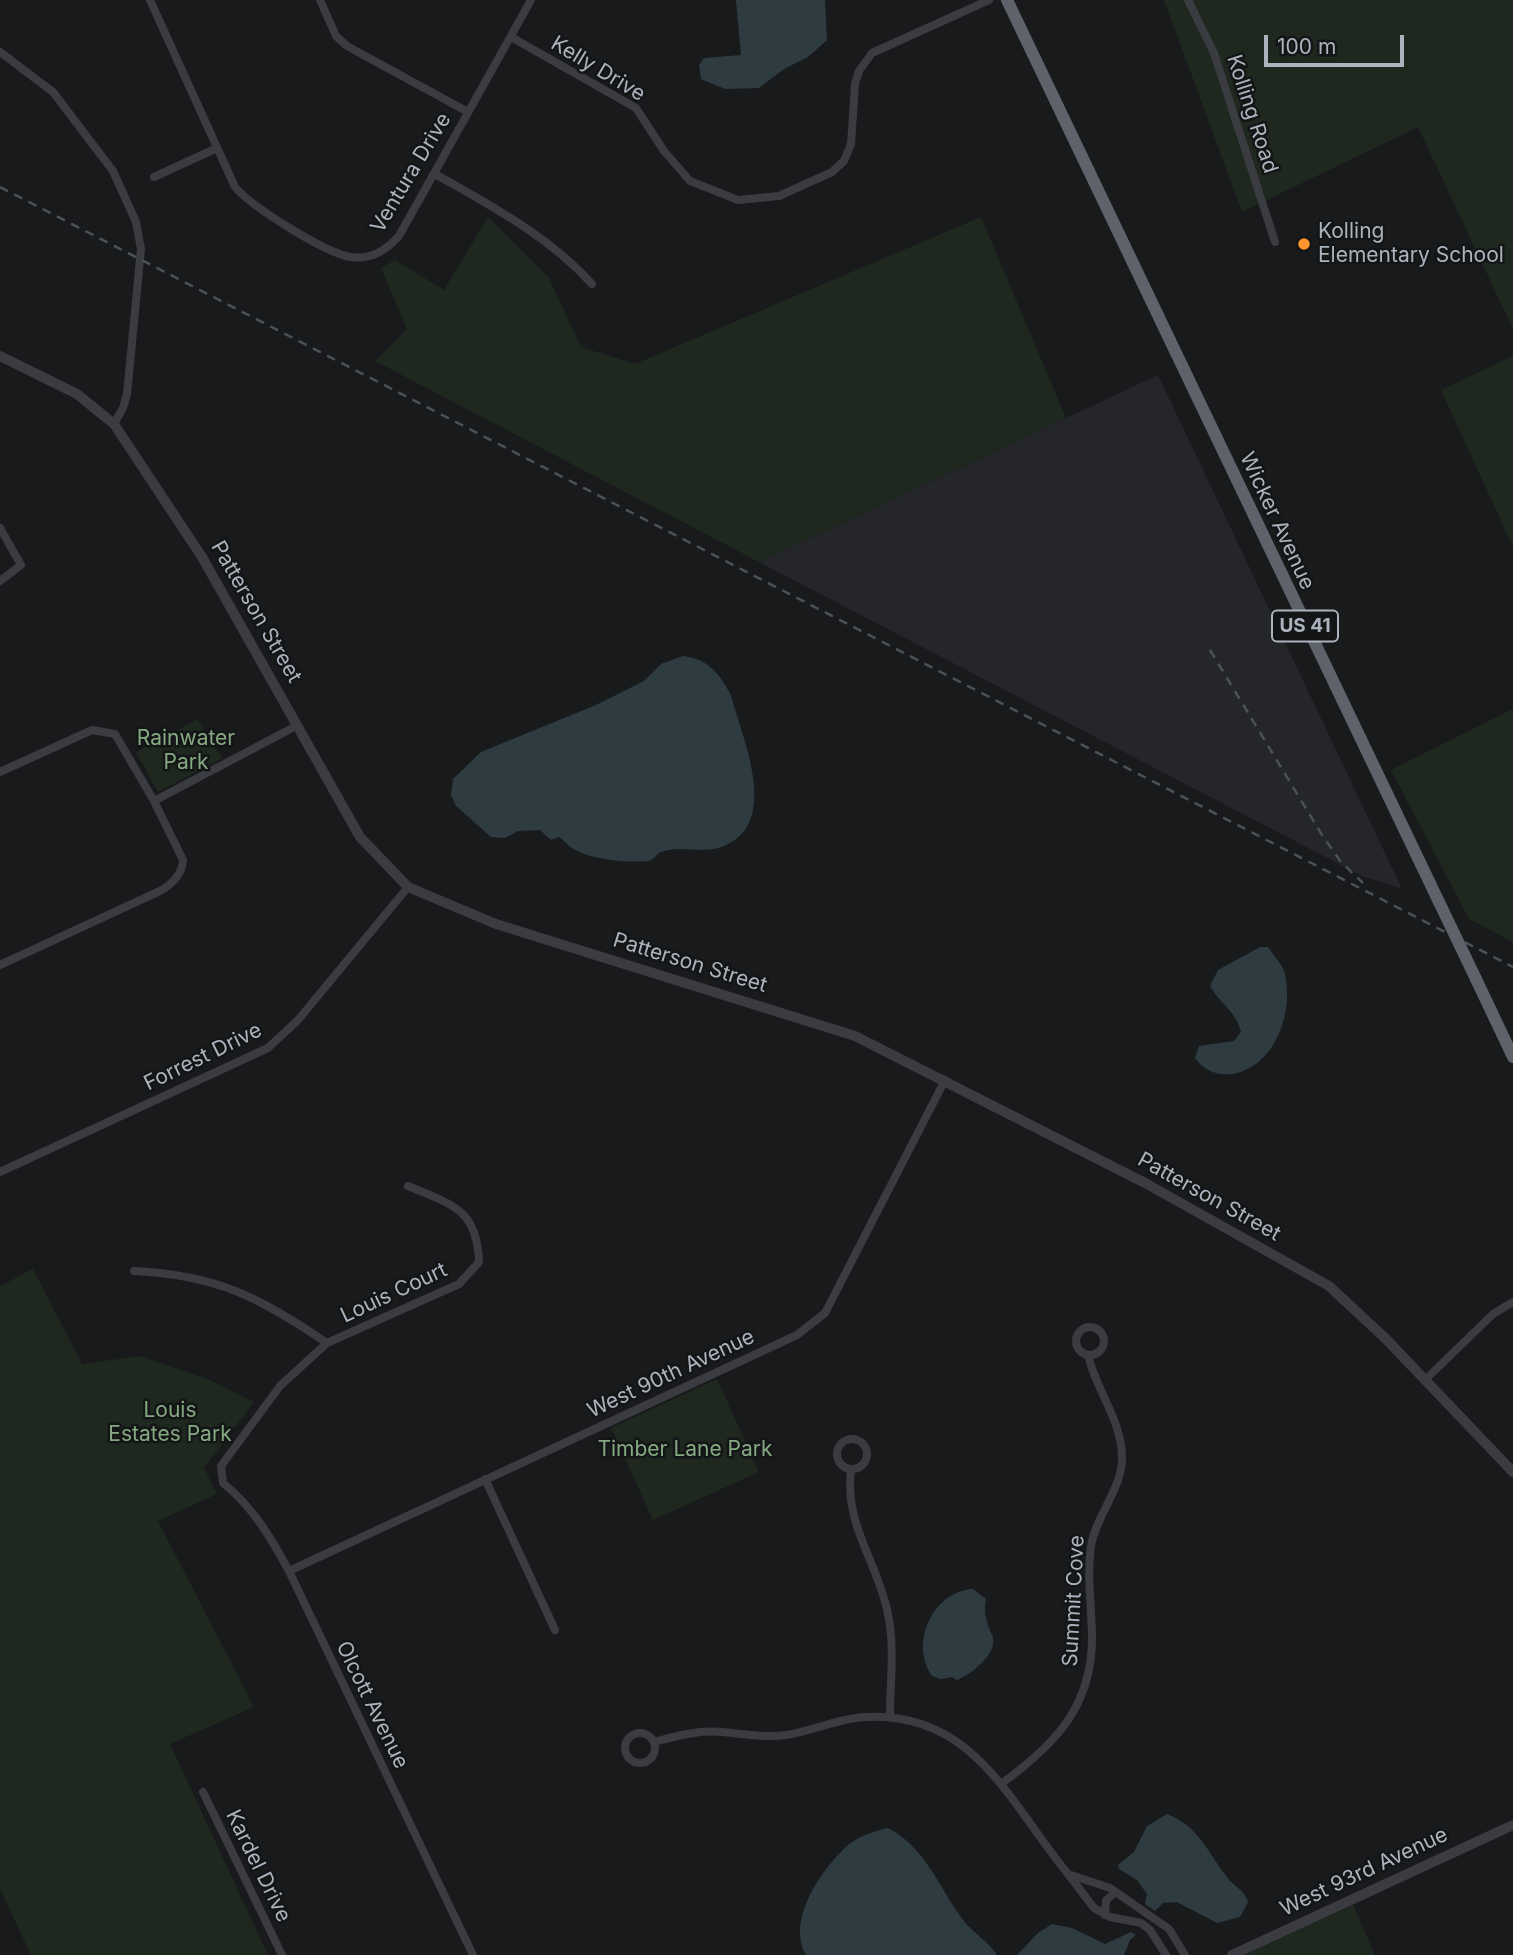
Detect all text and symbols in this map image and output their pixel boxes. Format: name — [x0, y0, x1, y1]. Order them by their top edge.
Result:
scale bar — [1268, 21, 1408, 65]
street label: Kelly Drive — [546, 31, 650, 107]
text: 100 m — [1277, 34, 1336, 59]
street label: Kolling Road — [1221, 52, 1283, 176]
street label: Ventura Drive — [365, 109, 457, 237]
place label: Kolling Elementary School — [1318, 219, 1504, 269]
marker: Kolling Elementary School — [1296, 236, 1312, 252]
street label: Wicker Avenue — [1234, 448, 1320, 594]
street label: Patterson Street — [205, 537, 307, 687]
road number: US 41 — [1272, 610, 1338, 642]
park label: Rainwater Park — [137, 726, 235, 776]
street label: Patterson Street — [610, 928, 770, 998]
street label: Forrest Drive — [140, 1018, 266, 1096]
street label: Patterson Street — [1133, 1147, 1285, 1247]
street label: Louis Court — [337, 1257, 451, 1329]
street label: West 90th Avenue — [584, 1324, 758, 1424]
park label: Louis Estates Park — [108, 1398, 232, 1448]
park label: Timber Lane Park — [597, 1437, 773, 1463]
street label: Summit Cove — [1058, 1535, 1090, 1667]
street label: Olcott Avenue — [330, 1637, 414, 1773]
street label: Kardel Drive — [220, 1806, 296, 1926]
street label: West 93rd Avenue — [1276, 1822, 1452, 1922]

